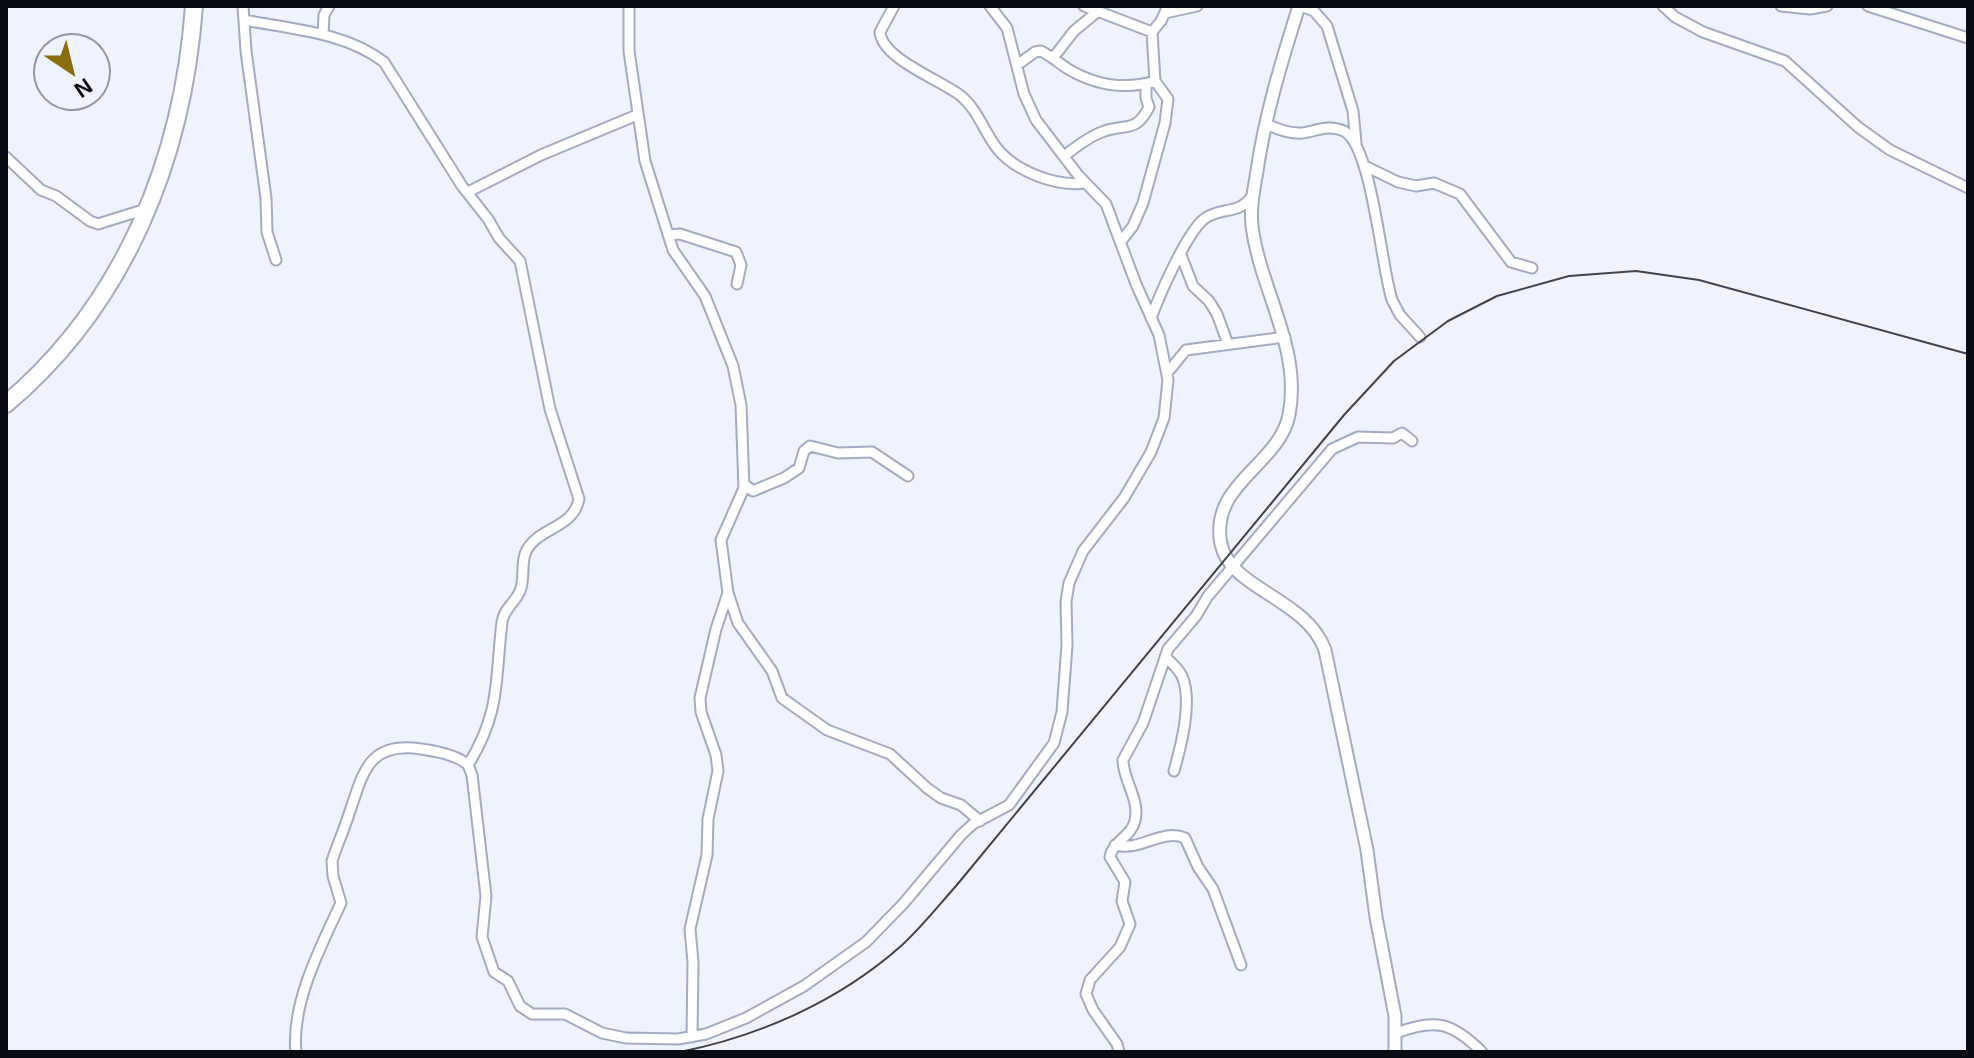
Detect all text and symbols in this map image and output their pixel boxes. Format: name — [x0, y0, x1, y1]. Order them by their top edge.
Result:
north arrow — [32, 32, 112, 112]
text: N — [70, 73, 97, 103]

